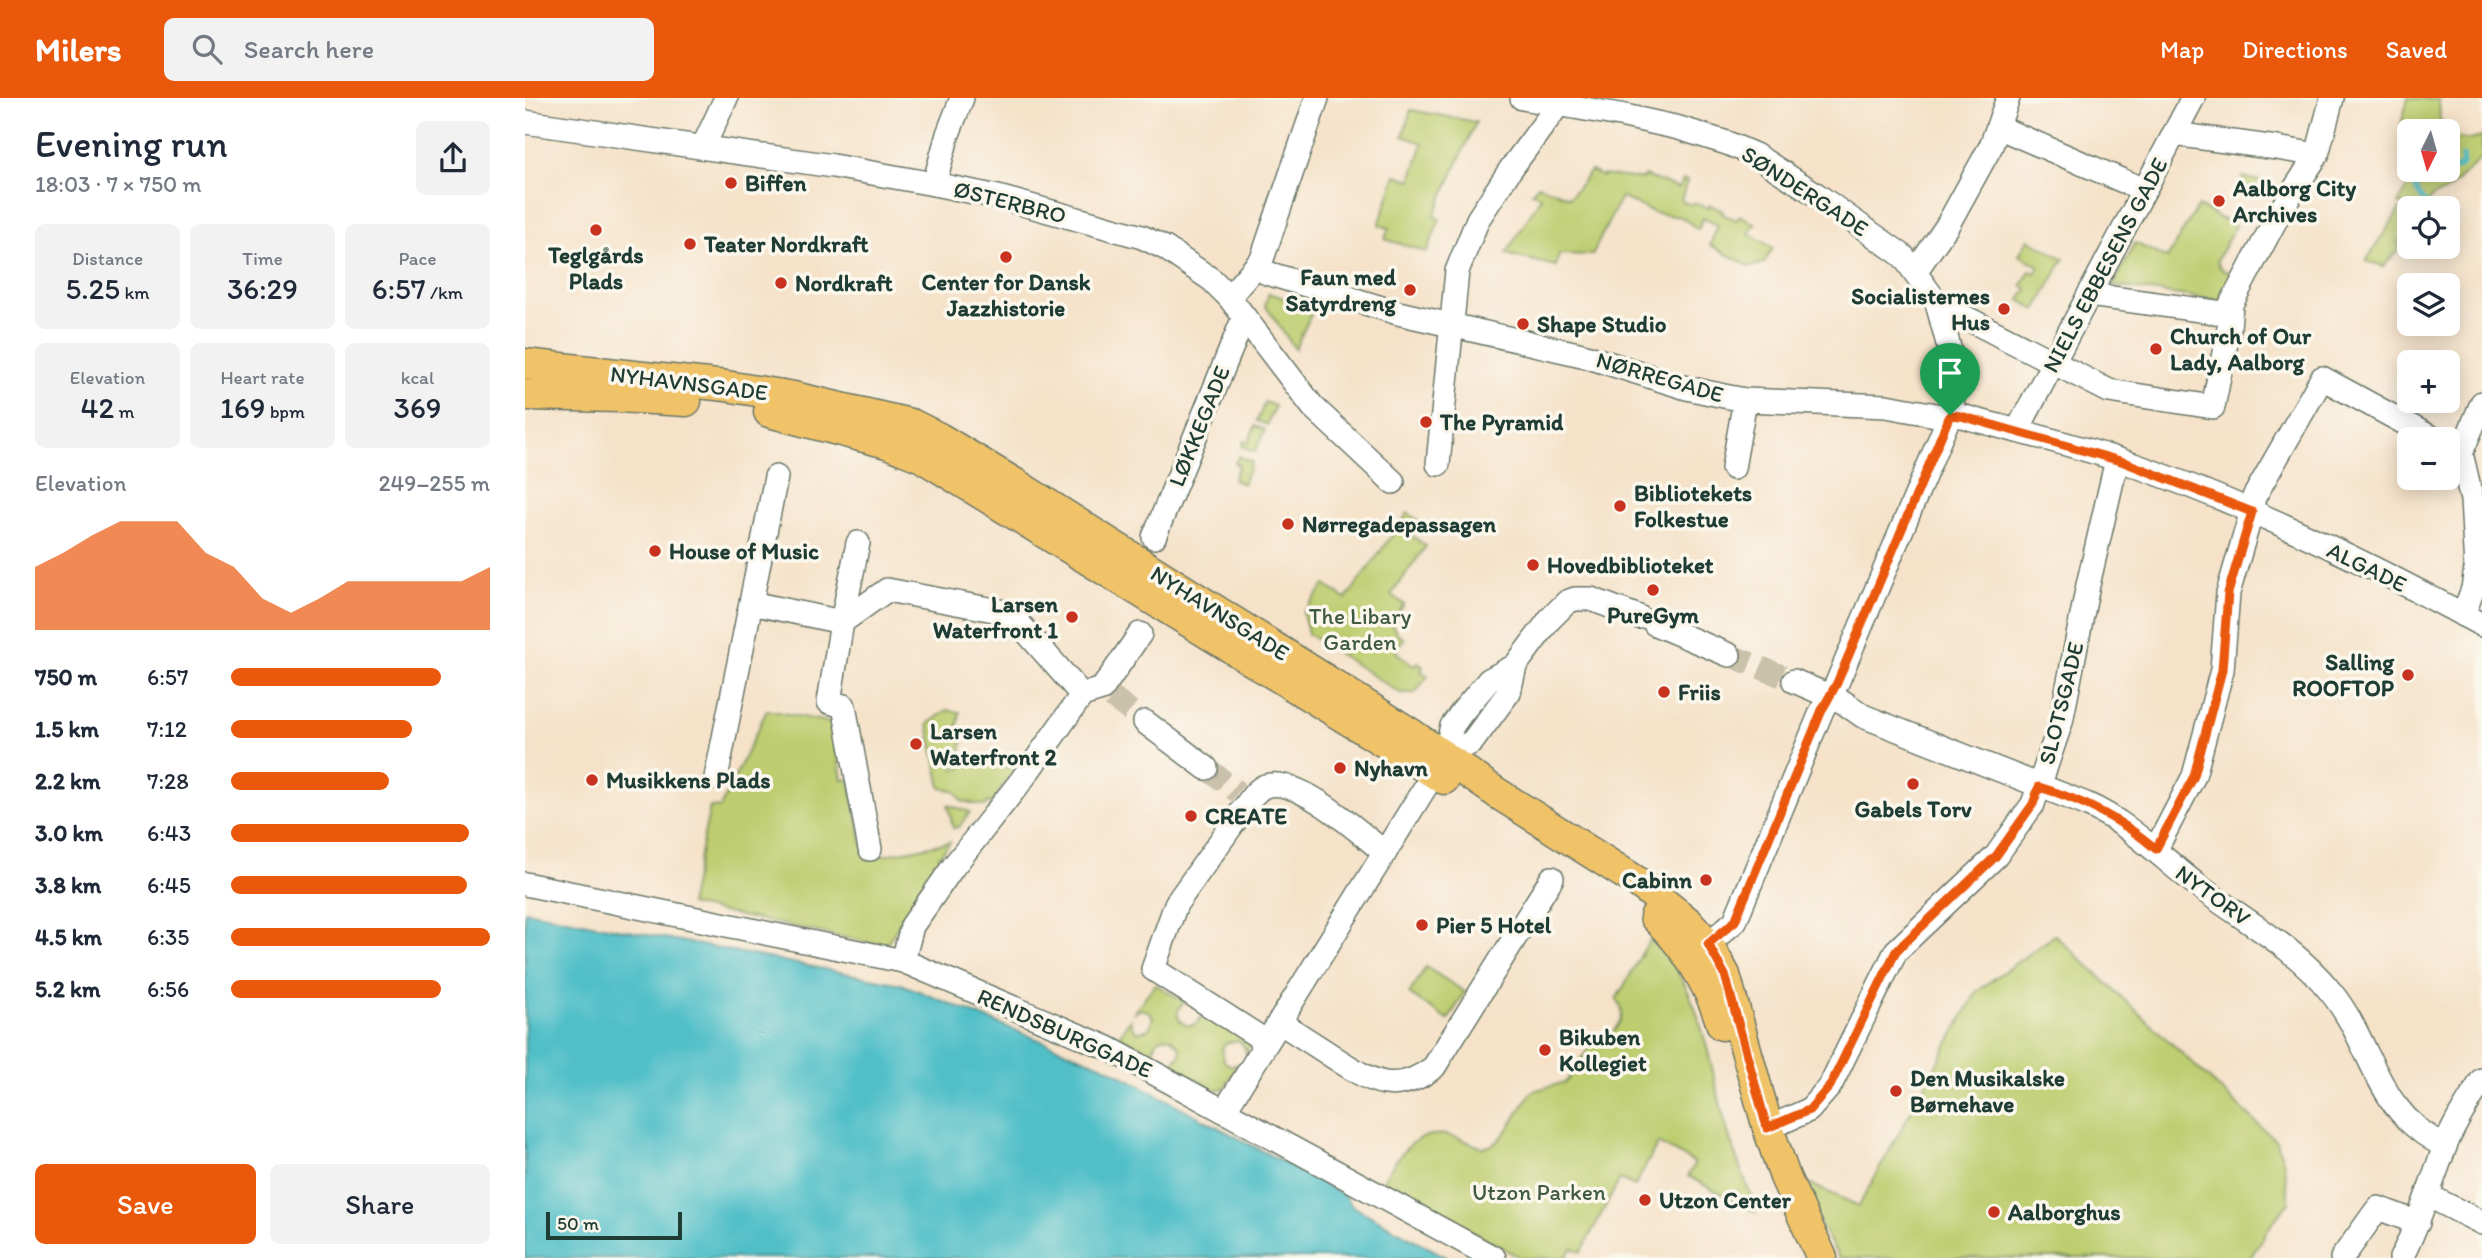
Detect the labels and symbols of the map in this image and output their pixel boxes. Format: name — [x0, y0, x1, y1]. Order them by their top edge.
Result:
north arrow — [2397, 119, 2461, 182]
street label: SØNDERGADE — [1736, 140, 1874, 242]
street label: NIELS EBBESENS GADE — [2036, 153, 2174, 377]
place label: Biffen — [745, 169, 807, 197]
street label: ØSTERBRO — [951, 174, 1069, 230]
place label: Aalborg City Archives — [2232, 174, 2356, 228]
marker: Biffen — [723, 175, 739, 191]
marker: Aalborg City Archives — [2211, 193, 2227, 209]
marker: Teglgårds Plads — [588, 222, 604, 238]
place label: Teater Nordkraft — [703, 230, 869, 258]
marker: Teater Nordkraft — [682, 236, 698, 252]
place label: Teglgårds Plads — [547, 241, 644, 295]
marker: Center for Dansk Jazzhistorie — [998, 249, 1014, 265]
place label: Faun med Satyrdreng — [1286, 263, 1397, 317]
place label: Center for Dansk Jazzhistorie — [921, 268, 1091, 322]
place label: Nordkraft — [795, 269, 893, 297]
marker: Nordkraft — [773, 275, 789, 291]
marker: Faun med Satyrdreng — [1402, 282, 1418, 298]
place label: Socialisternes Hus — [1851, 282, 1990, 336]
marker: Socialisternes Hus — [1996, 301, 2012, 317]
place label: Shape Studio — [1537, 310, 1667, 338]
marker: Shape Studio — [1515, 316, 1531, 332]
place label: Church of Our Lady, Aalborg — [2170, 322, 2312, 376]
marker: Church of Our Lady, Aalborg — [2148, 341, 2164, 357]
pin — [1920, 343, 1980, 415]
street label: NØRREGADE — [1593, 345, 1727, 409]
street label: NYHAVNSGADE — [609, 359, 770, 407]
street label: LØKKEGADE — [1162, 361, 1236, 490]
place label: The Pyramid — [1439, 408, 1564, 436]
marker: The Pyramid — [1418, 414, 1434, 430]
place label: Bibliotekets Folkestue — [1634, 479, 1752, 533]
marker: Bibliotekets Folkestue — [1612, 498, 1628, 514]
place label: Nørregadepassagen — [1302, 510, 1497, 538]
marker: Nørregadepassagen — [1280, 516, 1296, 532]
street label: ALGADE — [2323, 536, 2412, 598]
place label: House of Music — [669, 537, 819, 565]
marker: House of Music — [647, 543, 663, 559]
place label: Hovedbiblioteket — [1547, 551, 1714, 579]
marker: Hovedbiblioteket — [1525, 557, 1541, 573]
street label: NYHAVNSGADE — [1145, 559, 1295, 667]
marker: PureGym — [1645, 582, 1661, 598]
place label: Larsen Waterfront 1 — [933, 590, 1059, 644]
place label: PureGym — [1607, 601, 1700, 629]
park label: The Libary Garden — [1309, 602, 1412, 656]
marker: Larsen Waterfront 1 — [1064, 609, 1080, 625]
street label: SLOTSGADE — [2032, 638, 2090, 767]
place label: Salling ROOFTOP — [2292, 648, 2395, 702]
marker: Salling ROOFTOP — [2400, 667, 2416, 683]
place label: Friis — [1678, 678, 1721, 706]
marker: Friis — [1656, 684, 1672, 700]
place label: Larsen Waterfront 2 — [930, 717, 1058, 771]
marker: Larsen Waterfront 2 — [908, 736, 924, 752]
place label: Nyhavn — [1354, 754, 1429, 782]
marker: Nyhavn — [1332, 760, 1348, 776]
place label: Musikkens Plads — [606, 766, 771, 794]
marker: Musikkens Plads — [584, 772, 600, 788]
marker: Gabels Torv — [1905, 776, 1921, 792]
place label: Gabels Torv — [1854, 795, 1972, 823]
place label: CREATE — [1205, 802, 1287, 830]
marker: CREATE — [1183, 808, 1199, 824]
street label: NYTORV — [2170, 859, 2256, 932]
place label: Cabinn — [1622, 866, 1693, 894]
marker: Cabinn — [1698, 872, 1714, 888]
place label: Pier 5 Hotel — [1436, 911, 1552, 939]
marker: Pier 5 Hotel — [1414, 917, 1430, 933]
street label: RENDSBURGGADE — [973, 982, 1157, 1084]
place label: Bikuben Kollegiet — [1559, 1023, 1647, 1077]
marker: Bikuben Kollegiet — [1537, 1042, 1553, 1058]
place label: Den Musikalske Børnehave — [1910, 1064, 2065, 1118]
marker: Den Musikalske Børnehave — [1888, 1083, 1904, 1099]
park label: Utzon Parken — [1472, 1178, 1606, 1206]
place label: Utzon Center — [1659, 1186, 1792, 1214]
marker: Utzon Center — [1637, 1192, 1653, 1208]
place label: Aalborghus — [2007, 1198, 2121, 1226]
marker: Aalborghus — [1986, 1204, 2002, 1220]
scale bar — [546, 1209, 683, 1241]

